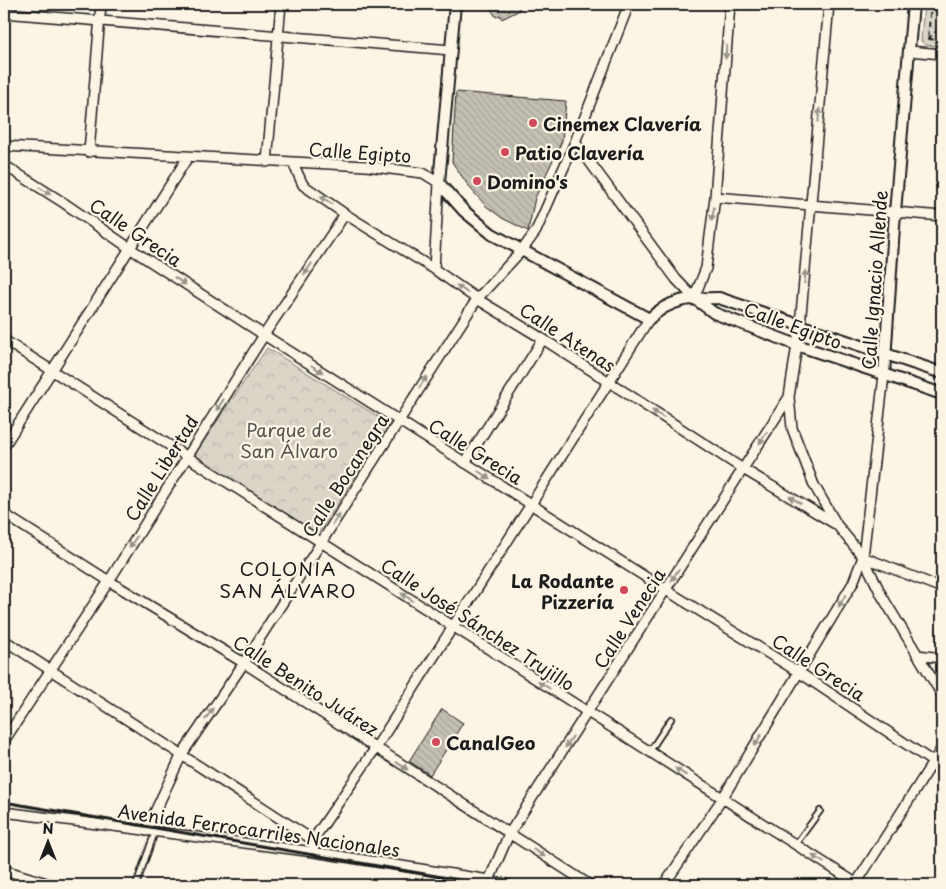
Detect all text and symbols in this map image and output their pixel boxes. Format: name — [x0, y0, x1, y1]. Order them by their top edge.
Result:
one-way arrow — [722, 45, 730, 61]
one-way arrow — [816, 107, 824, 123]
place label: Cinemex Clavería — [543, 110, 702, 137]
marker: Cinemex Clavería — [527, 117, 539, 129]
street label: Calle Egipto — [308, 135, 412, 169]
place label: Patio Clavería — [515, 139, 644, 166]
marker: Patio Clavería — [499, 146, 511, 158]
place label: Domino's — [487, 168, 568, 195]
marker: Domino's — [471, 175, 483, 187]
one-way arrow — [38, 186, 52, 196]
street label: Calle Ignacio Allende — [854, 189, 894, 371]
street label: Calle Grecia — [84, 191, 188, 273]
one-way arrow — [319, 196, 332, 205]
one-way arrow — [709, 207, 717, 223]
one-way arrow — [303, 262, 313, 275]
one-way arrow — [801, 269, 809, 285]
one-way arrow — [174, 276, 187, 286]
one-way arrow — [455, 284, 469, 294]
street label: Calle Egipto — [740, 295, 846, 355]
street label: Calle Atenas — [515, 296, 621, 378]
one-way arrow — [311, 364, 324, 373]
one-way arrow — [419, 376, 428, 389]
one-way arrow — [215, 398, 225, 412]
street label: Calle Bocanegra — [295, 408, 395, 542]
one-way arrow — [651, 409, 665, 418]
street label: Calle Libertad — [118, 410, 204, 526]
street label: Calle Grecia — [424, 411, 528, 491]
park label: Parque de San Álvaro — [240, 416, 338, 464]
one-way arrow — [758, 432, 767, 445]
one-way arrow — [477, 470, 491, 479]
one-way arrow — [789, 496, 802, 505]
one-way arrow — [331, 513, 341, 526]
one-way arrow — [128, 536, 138, 549]
street label: Calle José Sánchez Trujillo — [376, 551, 580, 697]
district label: COLONIA SAN ÁLVARO — [219, 554, 357, 604]
street label: Calle Venecia — [586, 562, 672, 674]
place label: La Rodante Pizzería — [511, 567, 614, 615]
one-way arrow — [671, 569, 680, 582]
marker: La Rodante Pizzería — [618, 584, 630, 596]
one-way arrow — [400, 593, 413, 602]
one-way arrow — [838, 595, 847, 608]
street label: Calle Grecia — [767, 627, 871, 707]
street label: Calle Benito Juárez — [228, 628, 384, 742]
one-way arrow — [537, 680, 550, 689]
one-way arrow — [204, 707, 214, 721]
place label: CanalGeo — [446, 729, 536, 756]
one-way arrow — [754, 734, 763, 747]
one-way arrow — [564, 735, 573, 748]
marker: CanalGeo — [430, 736, 442, 748]
one-way arrow — [395, 761, 409, 771]
one-way arrow — [674, 767, 687, 776]
street label: Avenida Ferrocarriles Nacionales — [116, 797, 402, 863]
north arrow — [22, 816, 72, 866]
text: N — [42, 818, 54, 839]
one-way arrow — [532, 848, 546, 858]
one-way arrow — [811, 854, 824, 864]

